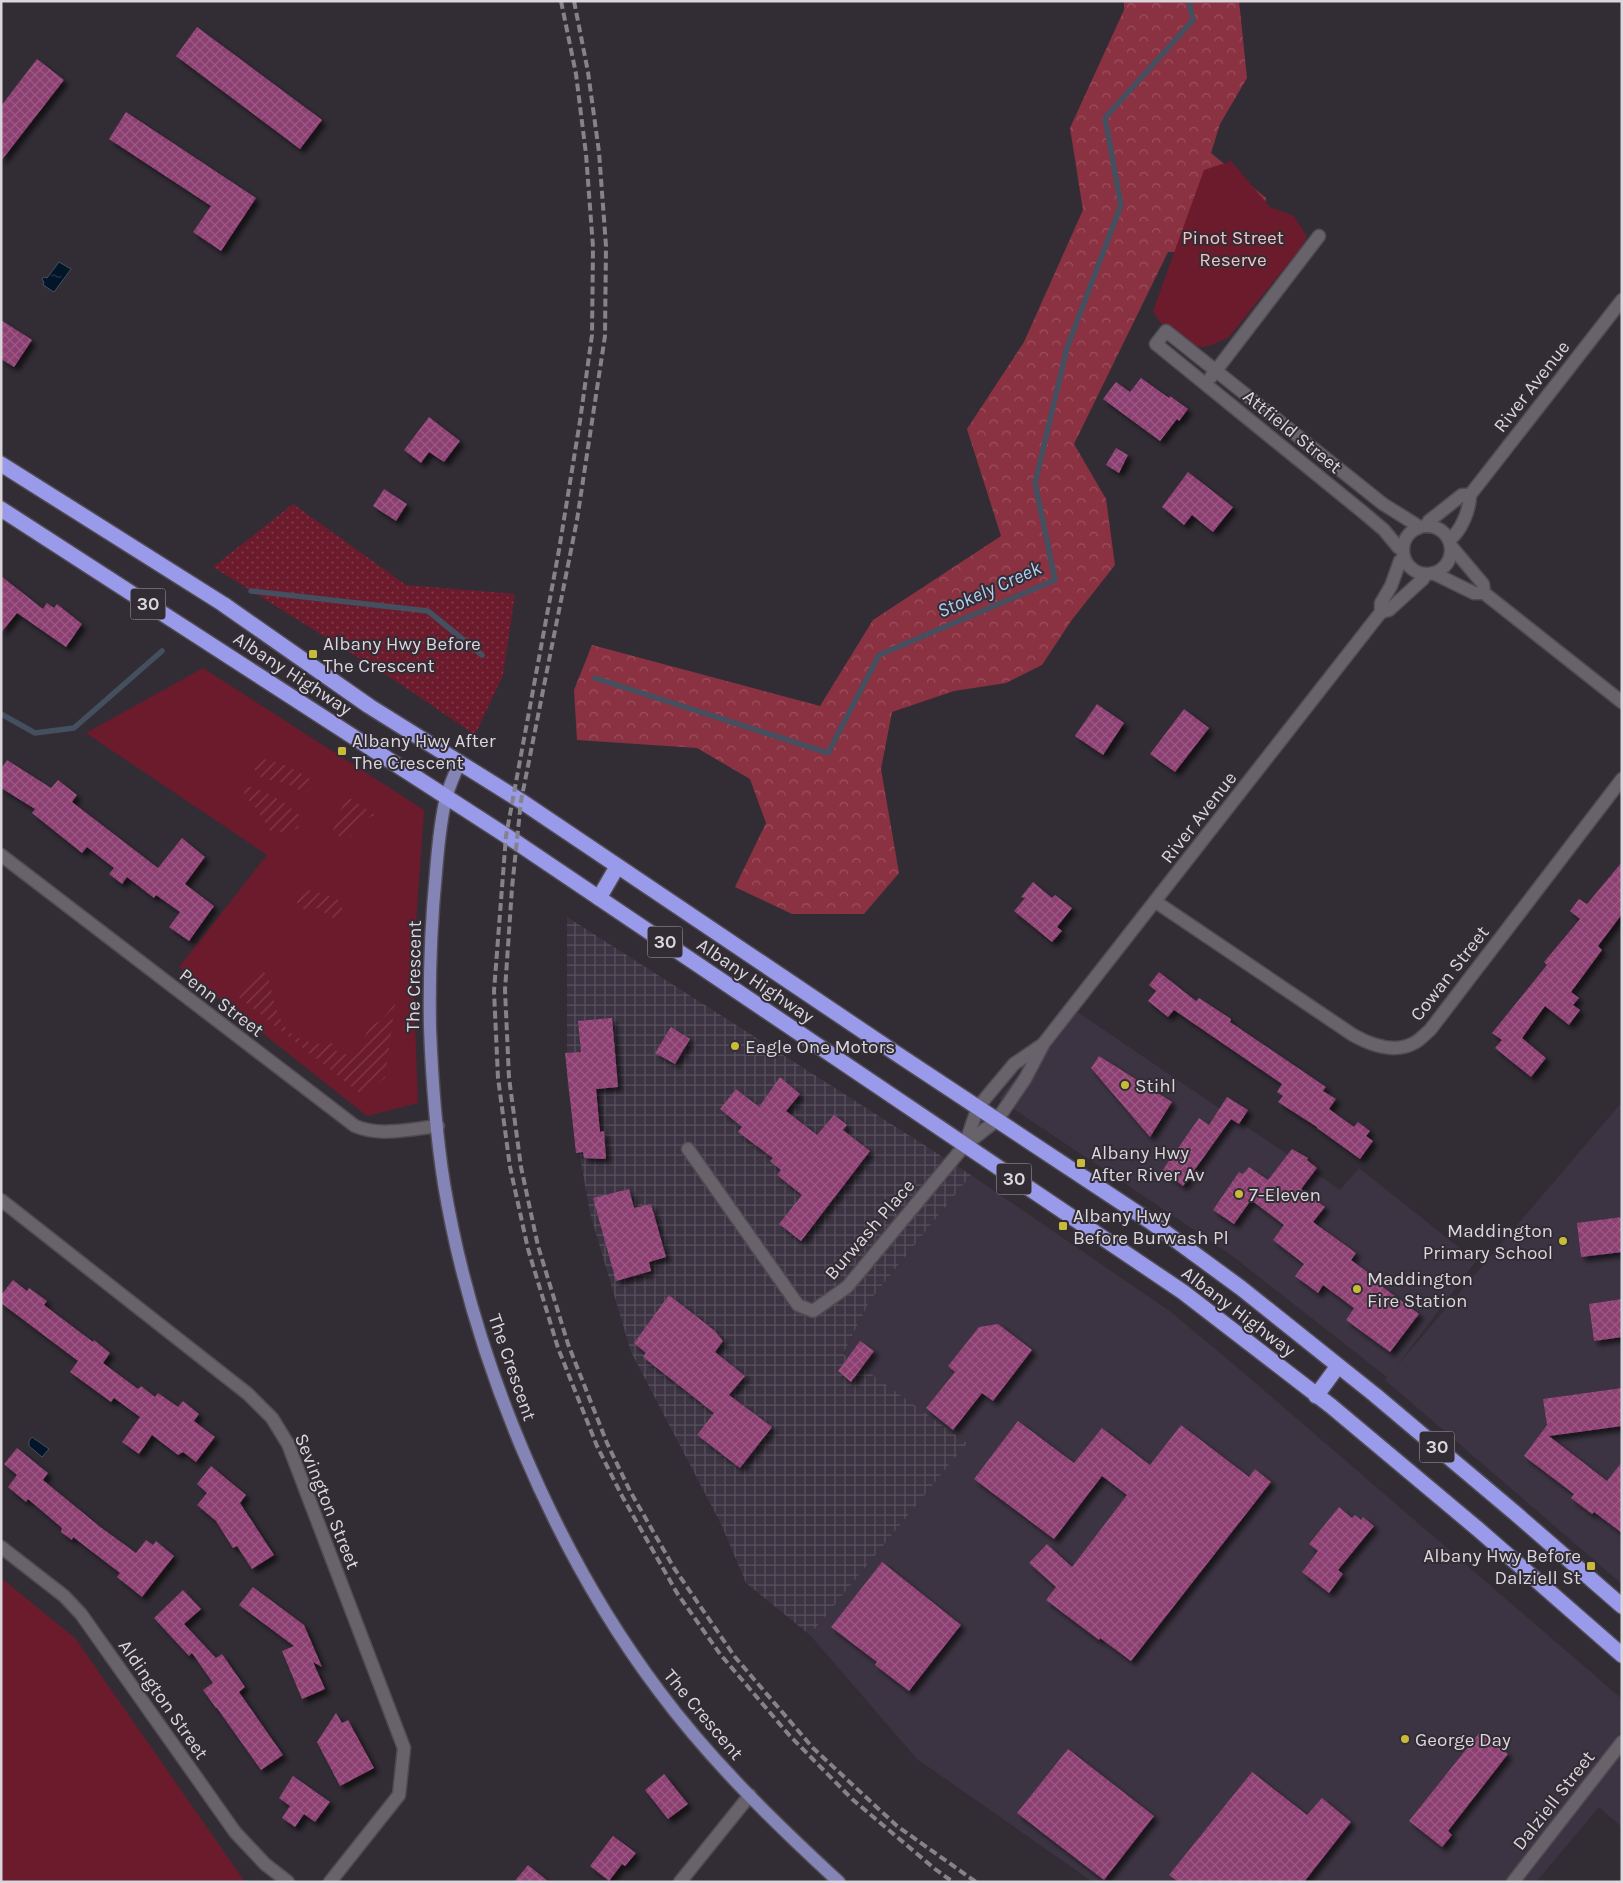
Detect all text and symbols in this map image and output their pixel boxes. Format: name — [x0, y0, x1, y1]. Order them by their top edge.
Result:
park label: Pinot Street Reserve — [1182, 227, 1284, 271]
street label: River Avenue — [1489, 336, 1574, 437]
street label: Attfield Street — [1239, 385, 1346, 478]
water label: Stokely Creek — [934, 556, 1046, 623]
road number: 30 — [130, 588, 166, 620]
street label: Albany Highway — [229, 627, 356, 720]
place label: Albany Hwy Before The Crescent — [323, 633, 481, 677]
marker: Albany Hwy Before The Crescent — [307, 648, 319, 660]
place label: Albany Hwy After The Crescent — [352, 730, 496, 774]
marker: Albany Hwy After The Crescent — [336, 745, 348, 757]
street label: River Avenue — [1156, 767, 1241, 868]
street label: The Crescent — [402, 920, 426, 1032]
street label: Cowan Street — [1406, 922, 1494, 1025]
road number: 30 — [648, 926, 682, 958]
street label: Albany Highway — [693, 934, 818, 1028]
street label: Penn Street — [175, 964, 268, 1042]
place label: Eagle One Motors — [745, 1036, 895, 1058]
marker: Eagle One Motors — [729, 1040, 741, 1052]
place label: Stihl — [1135, 1075, 1176, 1097]
marker: Stihl — [1119, 1079, 1131, 1091]
place label: Albany Hwy After River Av — [1091, 1142, 1205, 1186]
marker: Albany Hwy After River Av — [1075, 1157, 1087, 1169]
road number: 30 — [996, 1164, 1032, 1194]
street label: Burwash Place — [820, 1175, 919, 1285]
place label: 7-Eleven — [1249, 1184, 1321, 1206]
marker: 7-Eleven — [1233, 1188, 1245, 1200]
place label: Albany Hwy Before Burwash Pl — [1073, 1205, 1229, 1249]
marker: Albany Hwy Before Burwash Pl — [1057, 1220, 1069, 1232]
place label: Maddington Primary School — [1423, 1220, 1553, 1264]
marker: Maddington Primary School — [1557, 1235, 1569, 1247]
street label: Albany Highway — [1177, 1262, 1300, 1362]
place label: Maddington Fire Station — [1367, 1268, 1473, 1312]
marker: Maddington Fire Station — [1351, 1283, 1363, 1295]
street label: The Crescent — [483, 1311, 541, 1424]
street label: Sevington Street — [290, 1430, 364, 1572]
road number: 30 — [1420, 1431, 1454, 1462]
place label: Albany Hwy Before Dalziell St — [1423, 1545, 1581, 1589]
marker: Albany Hwy Before Dalziell St — [1585, 1560, 1597, 1572]
street label: Aldington Street — [114, 1636, 213, 1764]
street label: The Crescent — [659, 1665, 748, 1764]
place label: George Day — [1415, 1729, 1511, 1751]
marker: George Day — [1399, 1733, 1411, 1745]
street label: Dalziell Street — [1508, 1747, 1599, 1855]

